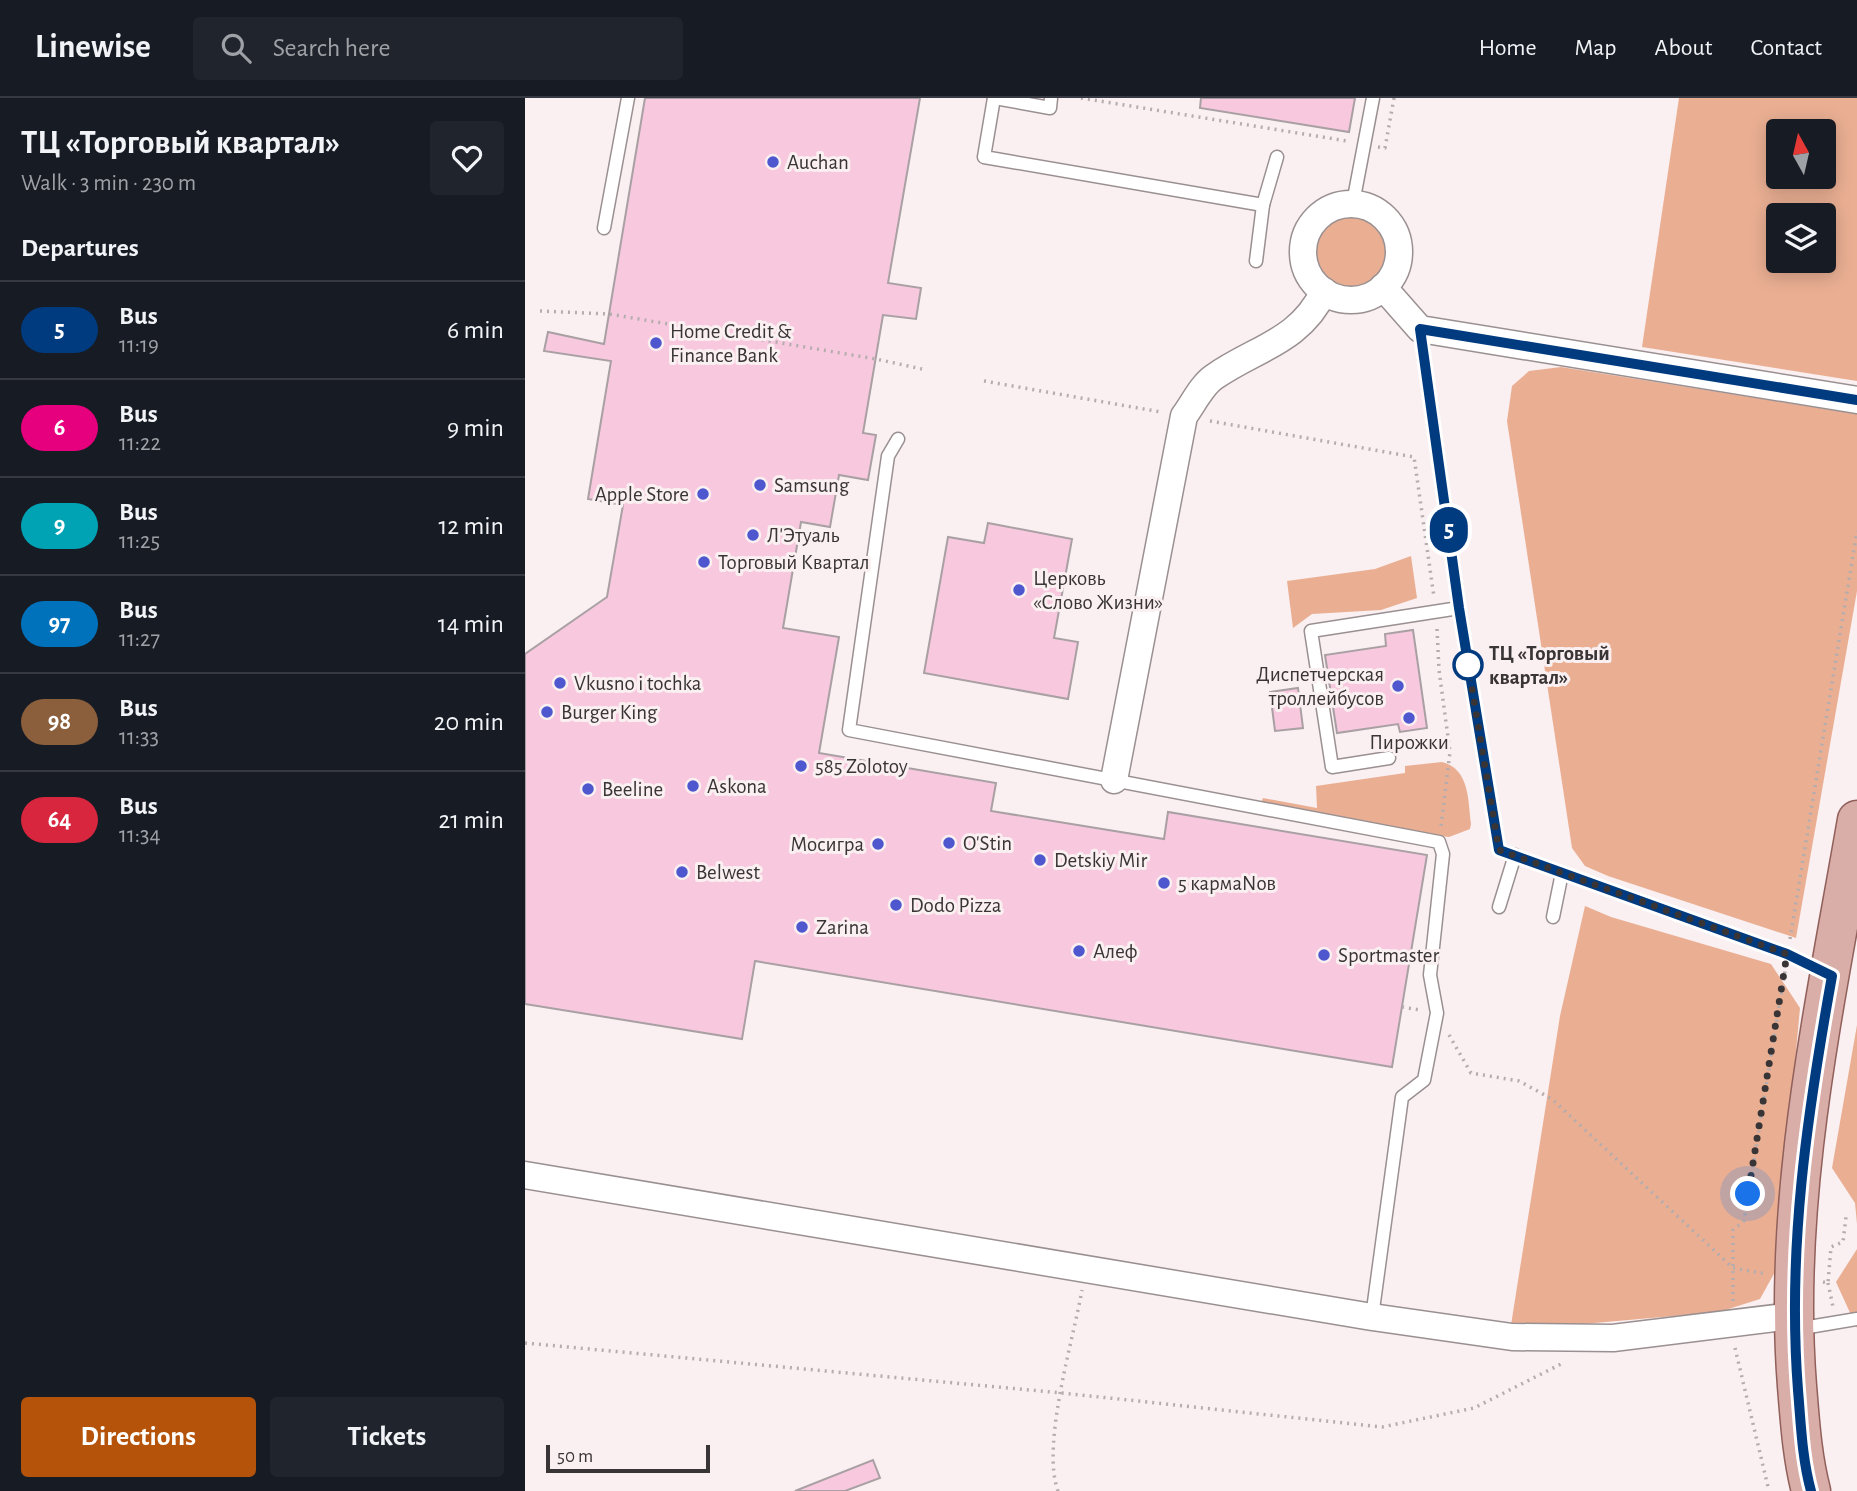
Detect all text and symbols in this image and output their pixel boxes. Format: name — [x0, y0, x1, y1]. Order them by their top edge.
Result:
search box — [193, 17, 683, 80]
icon: search — [217, 29, 255, 67]
text: Linewise — [35, 31, 151, 64]
text: Search here — [273, 35, 390, 61]
text: Home — [1479, 36, 1537, 60]
text: Map — [1575, 36, 1617, 60]
text: About — [1655, 36, 1712, 60]
text: Contact — [1750, 36, 1822, 60]
north arrow — [1766, 119, 1836, 189]
map controls — [1766, 119, 1836, 273]
button: heart — [430, 121, 504, 195]
text: ТЦ «Торговый квартал» — [21, 127, 340, 160]
place label: Auchan — [787, 152, 849, 173]
marker: Auchan — [765, 154, 781, 170]
text: Walk · 3 min · 230 m — [21, 172, 196, 195]
button: layers — [1766, 203, 1836, 273]
text: Departures — [21, 235, 139, 261]
text: Bus — [119, 303, 158, 329]
text: 6 min — [447, 317, 504, 343]
text: 5 — [54, 318, 65, 342]
place label: Home Credit & Finance Bank — [670, 321, 792, 366]
text: 11:19 — [119, 334, 159, 357]
marker: Home Credit & Finance Bank — [648, 335, 664, 351]
text: Bus — [119, 401, 158, 427]
text: 9 min — [447, 415, 504, 441]
text: 6 — [54, 416, 65, 440]
text: 11:22 — [119, 432, 161, 455]
place label: Samsung — [774, 475, 850, 496]
marker: Samsung — [752, 477, 768, 493]
place label: Apple Store — [595, 484, 689, 505]
marker: Apple Store — [695, 486, 711, 502]
text: Bus — [119, 499, 158, 525]
line badge: 5 — [1426, 507, 1472, 553]
text: 12 min — [438, 513, 504, 539]
text: 9 — [54, 514, 65, 538]
text: 5 — [1444, 518, 1454, 542]
place label: Л'Этуаль — [767, 525, 840, 546]
marker: Л'Этуаль — [745, 527, 761, 543]
text: 11:25 — [119, 530, 160, 553]
place label: Торговый Квартал — [718, 552, 870, 573]
marker: Торговый Квартал — [696, 554, 712, 570]
place label: Церковь «Слово Жизни» — [1033, 568, 1163, 613]
marker: Церковь «Слово Жизни» — [1011, 582, 1027, 598]
text: Bus — [119, 597, 158, 623]
text: 14 min — [438, 611, 504, 637]
text: 97 — [49, 612, 70, 636]
text: 11:27 — [119, 628, 160, 651]
place label: ТЦ «Торговый квартал» — [1489, 643, 1610, 688]
marker: ТЦ «Торговый квартал» — [1453, 650, 1483, 680]
place label: Диспетчерская троллейбусов — [1256, 664, 1384, 709]
place label: Vkusno i tochka — [574, 673, 702, 694]
marker: Vkusno i tochka — [552, 675, 568, 691]
marker: Диспетчерская троллейбусов — [1390, 678, 1406, 694]
text: Bus — [119, 695, 158, 721]
place label: Burger King — [561, 702, 658, 723]
marker: Burger King — [539, 704, 555, 720]
text: 20 min — [434, 709, 504, 735]
text: 98 — [48, 710, 71, 734]
marker: Пирожки — [1401, 710, 1417, 726]
text: 11:33 — [119, 726, 159, 749]
place label: Пирожки — [1369, 732, 1449, 753]
place label: 585 Zolotoy — [815, 756, 908, 777]
marker: 585 Zolotoy — [793, 758, 809, 774]
place label: Askona — [707, 776, 767, 797]
marker: Askona — [685, 778, 701, 794]
place label: Beeline — [602, 779, 663, 800]
marker: Beeline — [580, 781, 596, 797]
text: Bus — [119, 793, 158, 819]
text: 21 min — [438, 807, 504, 833]
text: 64 — [48, 808, 71, 832]
text: 11:34 — [119, 824, 161, 847]
place label: O'Stin — [963, 833, 1012, 854]
place label: Мосигра — [790, 834, 864, 855]
marker: O'Stin — [941, 835, 957, 851]
marker: Мосигра — [870, 836, 886, 852]
place label: Detskiy Mir — [1054, 850, 1147, 871]
marker: Detskiy Mir — [1032, 852, 1048, 868]
place label: Belwest — [696, 862, 760, 883]
marker: Belwest — [674, 864, 690, 880]
place label: 5 кармаNов — [1178, 873, 1276, 894]
marker: 5 кармаNов — [1156, 875, 1172, 891]
place label: Dodo Pizza — [910, 895, 1002, 916]
marker: Dodo Pizza — [888, 897, 904, 913]
place label: Zarina — [816, 917, 869, 938]
marker: Zarina — [794, 919, 810, 935]
place label: Алеф — [1093, 941, 1137, 962]
marker: Алеф — [1071, 943, 1087, 959]
place label: Sportmaster — [1338, 945, 1440, 966]
marker: Sportmaster — [1316, 947, 1332, 963]
your location — [1730, 1176, 1765, 1211]
button: Directions — [21, 1397, 256, 1477]
button: Tickets — [270, 1397, 504, 1477]
scale bar — [546, 1442, 711, 1474]
text: 50 m — [557, 1447, 593, 1466]

